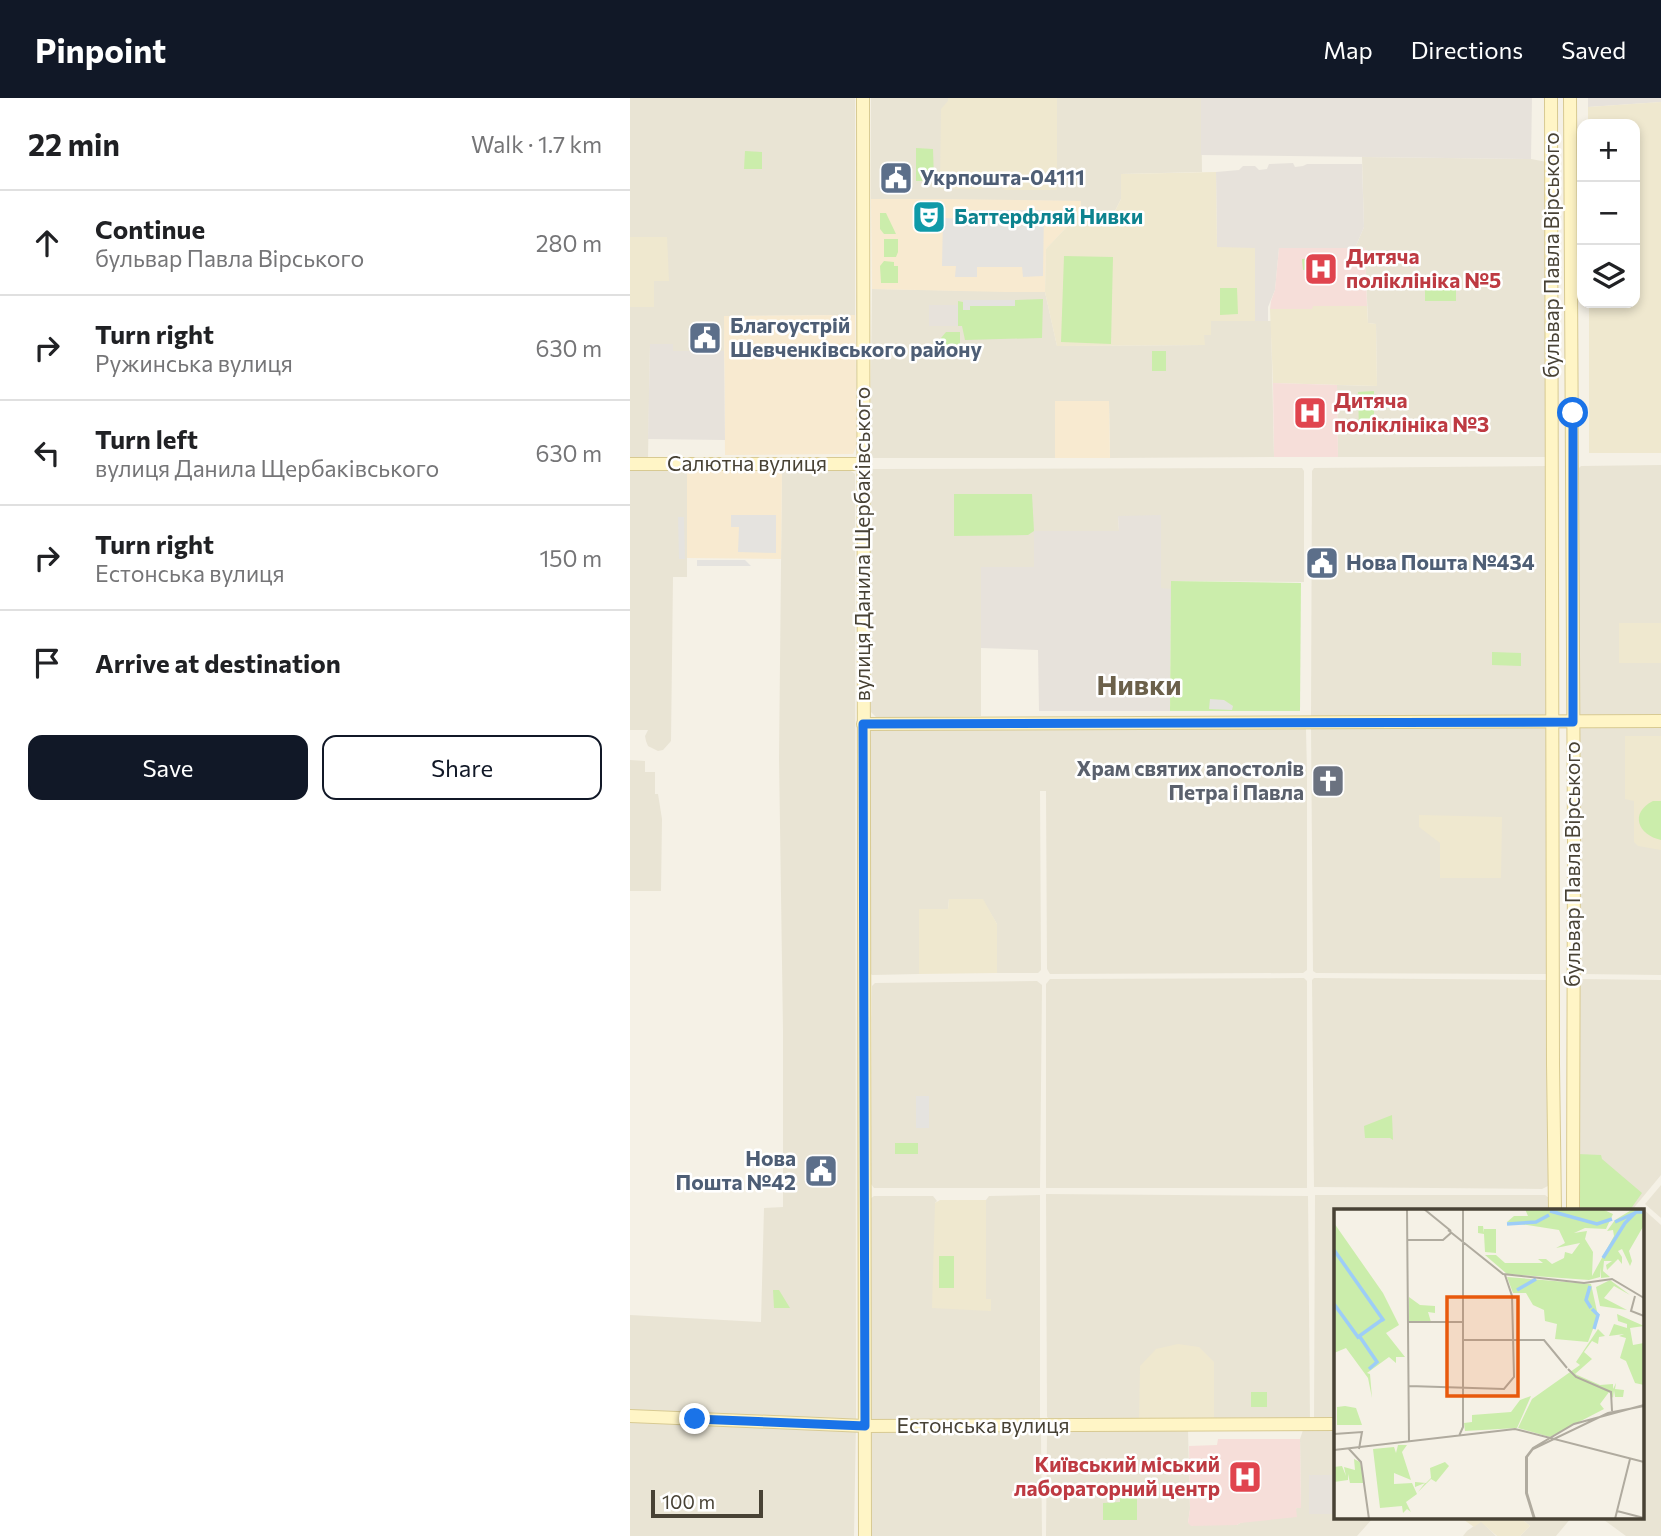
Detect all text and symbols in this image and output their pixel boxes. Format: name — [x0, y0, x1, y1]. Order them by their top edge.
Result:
text: Pinpoint — [35, 29, 166, 70]
text: Map — [1323, 35, 1373, 64]
text: Directions — [1411, 35, 1523, 64]
text: Saved — [1561, 35, 1626, 64]
map controls — [1577, 119, 1640, 308]
button: + — [1577, 119, 1640, 182]
text: 22 min — [28, 125, 120, 162]
text: Walk · 1.7 km — [471, 130, 602, 158]
street label: бульвар Павла Вірського — [1538, 132, 1563, 378]
public building icon: Укрпошта-04111 — [877, 159, 915, 197]
place label: Укрпошта-04111 — [920, 164, 1085, 189]
button: − — [1577, 182, 1640, 245]
theatre icon: Баттерфляй Нивки — [910, 198, 948, 236]
place label: Баттерфляй Нивки — [954, 203, 1143, 228]
text: Continue — [95, 213, 205, 244]
icon: ahead — [28, 224, 66, 262]
text: 280 m — [536, 229, 602, 257]
place label: Дитяча поліклініка №5 — [1346, 243, 1501, 292]
text: бульвар Павла Вірського — [95, 244, 364, 272]
button: layers — [1577, 245, 1640, 308]
hospital icon: Дитяча поліклініка №5 — [1302, 250, 1340, 288]
place label: Благоустрій Шевченківського району — [730, 312, 982, 361]
text: Turn right — [95, 318, 214, 349]
public building icon: Благоустрій Шевченківського району — [686, 319, 724, 357]
icon: right — [28, 329, 66, 367]
text: 630 m — [536, 334, 602, 362]
text: Ружинська вулиця — [95, 349, 293, 377]
street label: вулиця Данила Щербаківського — [849, 387, 874, 701]
place label: Дитяча поліклініка №3 — [1334, 387, 1489, 436]
hospital icon: Дитяча поліклініка №3 — [1291, 394, 1329, 432]
route start — [1557, 397, 1588, 428]
text: Turn left — [95, 423, 198, 454]
icon: left — [28, 434, 66, 472]
text: 630 m — [536, 439, 602, 467]
street label: Салютна вулиця — [667, 450, 827, 475]
text: вулиця Данила Щербаківського — [95, 454, 439, 482]
text: Turn right — [95, 528, 214, 559]
icon: right — [28, 539, 66, 577]
text: 150 m — [539, 544, 602, 572]
public building icon: Нова Пошта №434 — [1303, 544, 1341, 582]
place label: Нова Пошта №434 — [1346, 549, 1535, 574]
text: Естонська вулиця — [95, 559, 285, 587]
icon: arrive — [28, 644, 66, 682]
text: Arrive at destination — [95, 647, 341, 678]
district label: Нивки — [1097, 667, 1181, 701]
button: Save — [28, 735, 308, 800]
button: Share — [322, 735, 602, 800]
street label: бульвар Павла Вірського — [1559, 741, 1584, 987]
place label: Храм святих апостолів Петра і Павла — [1076, 755, 1304, 804]
church icon: Храм святих апостолів Петра і Павла — [1309, 762, 1347, 800]
place label: Нова Пошта №42 — [676, 1145, 796, 1194]
public building icon: Нова Пошта №42 — [802, 1152, 840, 1190]
inset map — [1334, 1209, 1644, 1518]
route end — [679, 1403, 710, 1434]
street label: Естонська вулиця — [896, 1412, 1070, 1437]
place label: Київський міський лабораторний центр — [1014, 1451, 1220, 1500]
hospital icon: Київський міський лабораторний центр — [1226, 1458, 1264, 1496]
scale bar — [651, 1487, 763, 1519]
text: 100 m — [662, 1490, 715, 1513]

